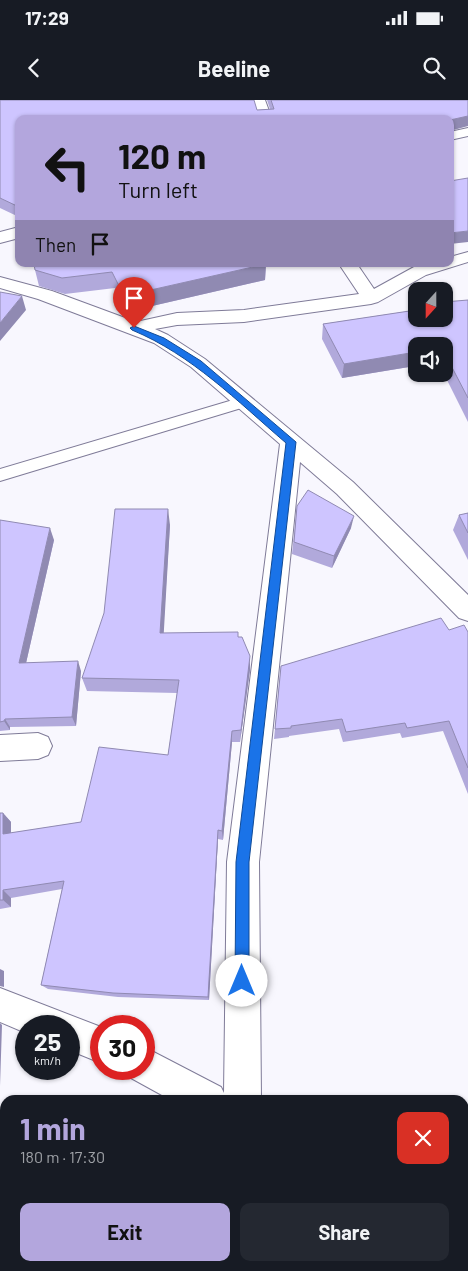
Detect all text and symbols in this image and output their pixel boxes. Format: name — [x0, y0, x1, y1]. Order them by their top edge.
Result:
text: 17:29 — [25, 6, 69, 29]
icon: back — [20, 54, 48, 82]
icon: search — [420, 54, 448, 82]
text: Beeline — [198, 55, 270, 81]
text: 120 m — [118, 134, 206, 176]
icon: left — [35, 135, 100, 200]
text: Turn left — [118, 176, 198, 202]
icon: arrive — [86, 230, 114, 258]
text: Then — [35, 233, 76, 256]
pin — [113, 277, 155, 328]
north arrow — [408, 282, 452, 328]
map controls — [408, 282, 453, 382]
icon: arrive — [120, 284, 148, 312]
button: sound — [408, 337, 453, 382]
position arrow — [215, 954, 267, 1006]
speed limit sign: 30 — [90, 1015, 155, 1080]
text: 25 — [34, 1026, 61, 1056]
text: km/h — [34, 1053, 61, 1067]
text: 1 min — [20, 1110, 86, 1146]
button: close — [397, 1112, 449, 1164]
text: 180 m · 17:30 — [20, 1147, 105, 1166]
button: Exit — [20, 1203, 230, 1261]
button: Share — [240, 1203, 449, 1261]

